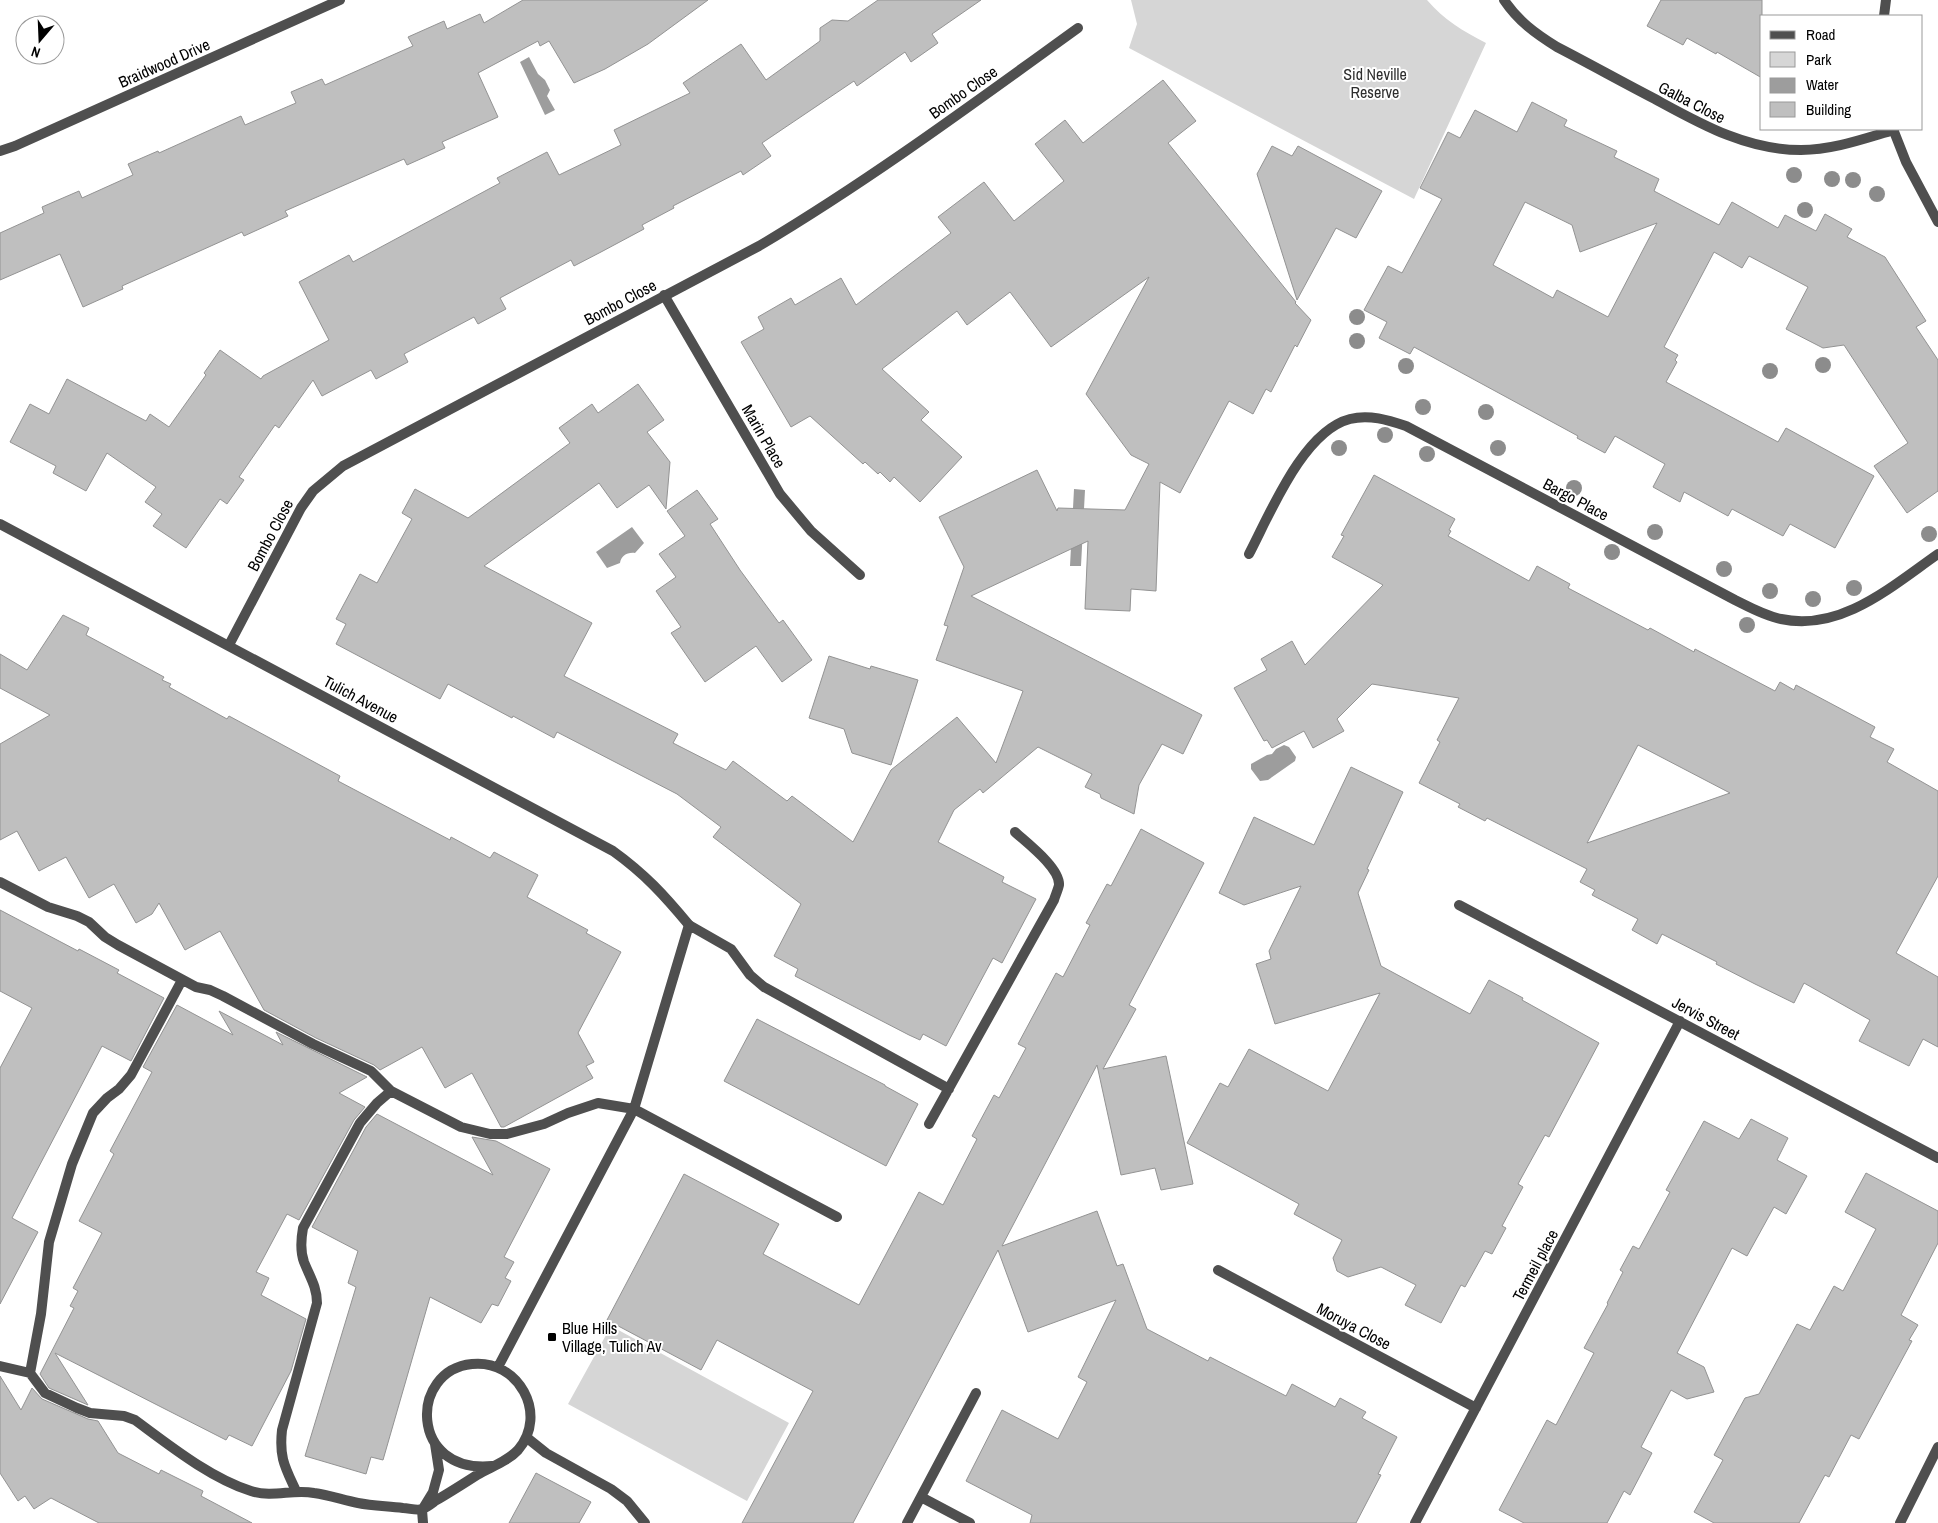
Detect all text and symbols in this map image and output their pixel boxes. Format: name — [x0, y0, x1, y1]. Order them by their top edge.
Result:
north arrow — [15, 15, 65, 65]
legend — [1760, 15, 1923, 130]
text: Road — [1806, 24, 1835, 45]
street label: Braidwood Drive — [115, 33, 213, 93]
text: N — [29, 42, 43, 62]
text: Park — [1806, 49, 1832, 70]
street label: Bombo Close — [924, 60, 1002, 124]
park label: Sid Neville Reserve — [1343, 63, 1407, 103]
text: Water — [1806, 74, 1838, 95]
street label: Galba Close — [1655, 76, 1729, 128]
text: Building — [1806, 99, 1851, 120]
street label: Bombo Close — [580, 274, 660, 330]
street label: Marin Place — [737, 400, 791, 472]
street label: Bargo Place — [1539, 473, 1613, 525]
street label: Bombo Close — [242, 495, 298, 575]
street label: Tulich Avenue — [320, 670, 402, 728]
street label: Jervis Street — [1668, 991, 1744, 1045]
street label: Termeil place — [1507, 1225, 1563, 1305]
street label: Moruya Close — [1313, 1297, 1395, 1355]
place label: Blue Hills Village, Tulich Av — [562, 1317, 662, 1357]
marker: Blue Hills Village, Tulich Av — [546, 1331, 558, 1343]

